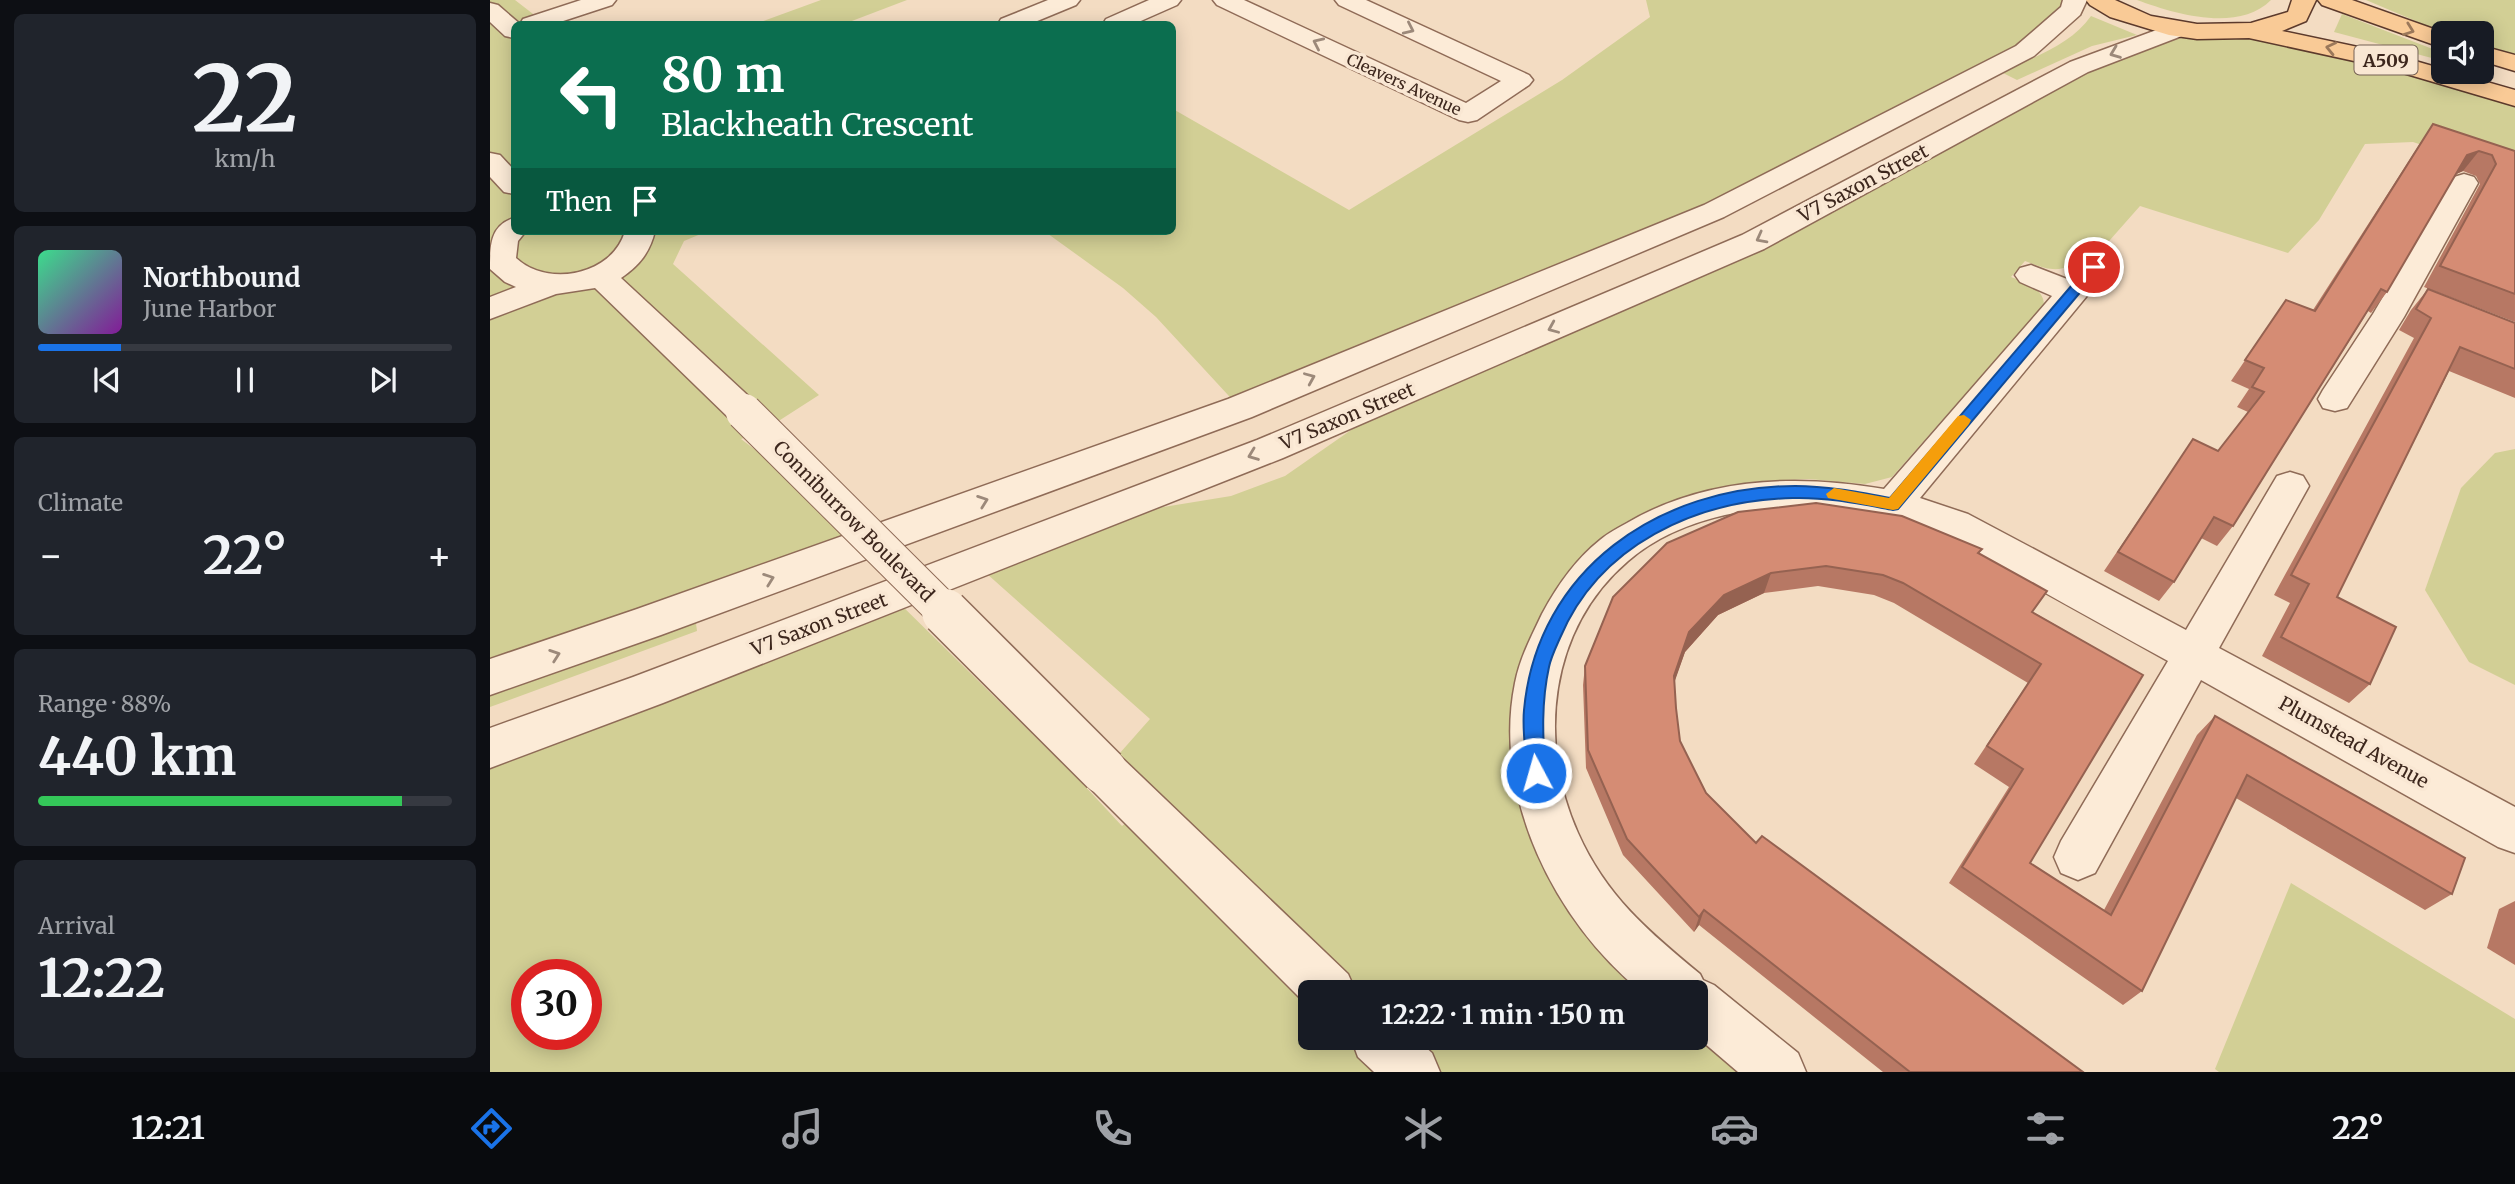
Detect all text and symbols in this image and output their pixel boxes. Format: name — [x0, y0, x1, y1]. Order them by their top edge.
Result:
one-way arrow — [1402, 21, 1414, 35]
map controls — [2431, 21, 2494, 84]
button: sound — [2431, 21, 2494, 84]
one-way arrow — [2403, 22, 2415, 36]
one-way arrow — [1313, 37, 1325, 51]
text: 22 — [192, 41, 298, 156]
one-way arrow — [2325, 41, 2337, 56]
text: 80 m — [661, 44, 784, 105]
one-way arrow — [2109, 45, 2121, 59]
road number: A509 — [2354, 46, 2417, 74]
icon: left — [546, 49, 637, 140]
street label: Cleavers Avenue — [1344, 49, 1464, 119]
text: Blackheath Crescent — [661, 105, 974, 145]
street label: V7 Saxon Street — [1793, 138, 1933, 228]
text: km/h — [215, 144, 275, 173]
icon: arrive — [626, 182, 664, 220]
text: Then — [546, 185, 612, 218]
one-way arrow — [1756, 229, 1768, 243]
pin — [2064, 237, 2124, 297]
icon: arrive — [2075, 248, 2113, 286]
text: Northbound — [143, 261, 301, 294]
text: June Harbor — [143, 294, 276, 323]
one-way arrow — [1547, 320, 1560, 334]
icon: previous — [88, 361, 126, 399]
icon: pause — [226, 361, 264, 399]
icon: next — [364, 361, 402, 399]
one-way arrow — [1304, 373, 1316, 387]
street label: V7 Saxon Street — [1275, 377, 1419, 456]
street label: Conniburrow Boulevard — [768, 435, 940, 607]
one-way arrow — [1248, 447, 1260, 461]
text: Climate — [38, 488, 123, 517]
one-way arrow — [976, 496, 988, 510]
text: 22° — [203, 523, 287, 588]
text: − — [38, 532, 63, 579]
text: + — [427, 532, 452, 579]
one-way arrow — [762, 573, 774, 587]
street label: V7 Saxon Street — [747, 587, 891, 661]
one-way arrow — [548, 649, 560, 663]
text: Range · 88% — [38, 689, 171, 718]
street label: Plumstead Avenue — [2275, 691, 2433, 793]
text: 440 km — [38, 724, 236, 789]
position arrow — [1499, 736, 1573, 810]
text: Arrival — [38, 911, 115, 940]
text: 12:22 — [38, 946, 165, 1011]
speed limit sign: 30 — [511, 959, 602, 1050]
text: 12:22 · 1 min · 150 m — [1381, 998, 1625, 1031]
icon: directions — [467, 1104, 516, 1153]
icon: music — [778, 1104, 827, 1153]
icon: phone — [1088, 1104, 1137, 1153]
icon: climate — [1399, 1104, 1448, 1153]
icon: car — [1710, 1104, 1759, 1153]
icon: filters — [2021, 1104, 2070, 1153]
text: 12:21 — [131, 1108, 205, 1148]
text: 22° — [2332, 1108, 2384, 1148]

